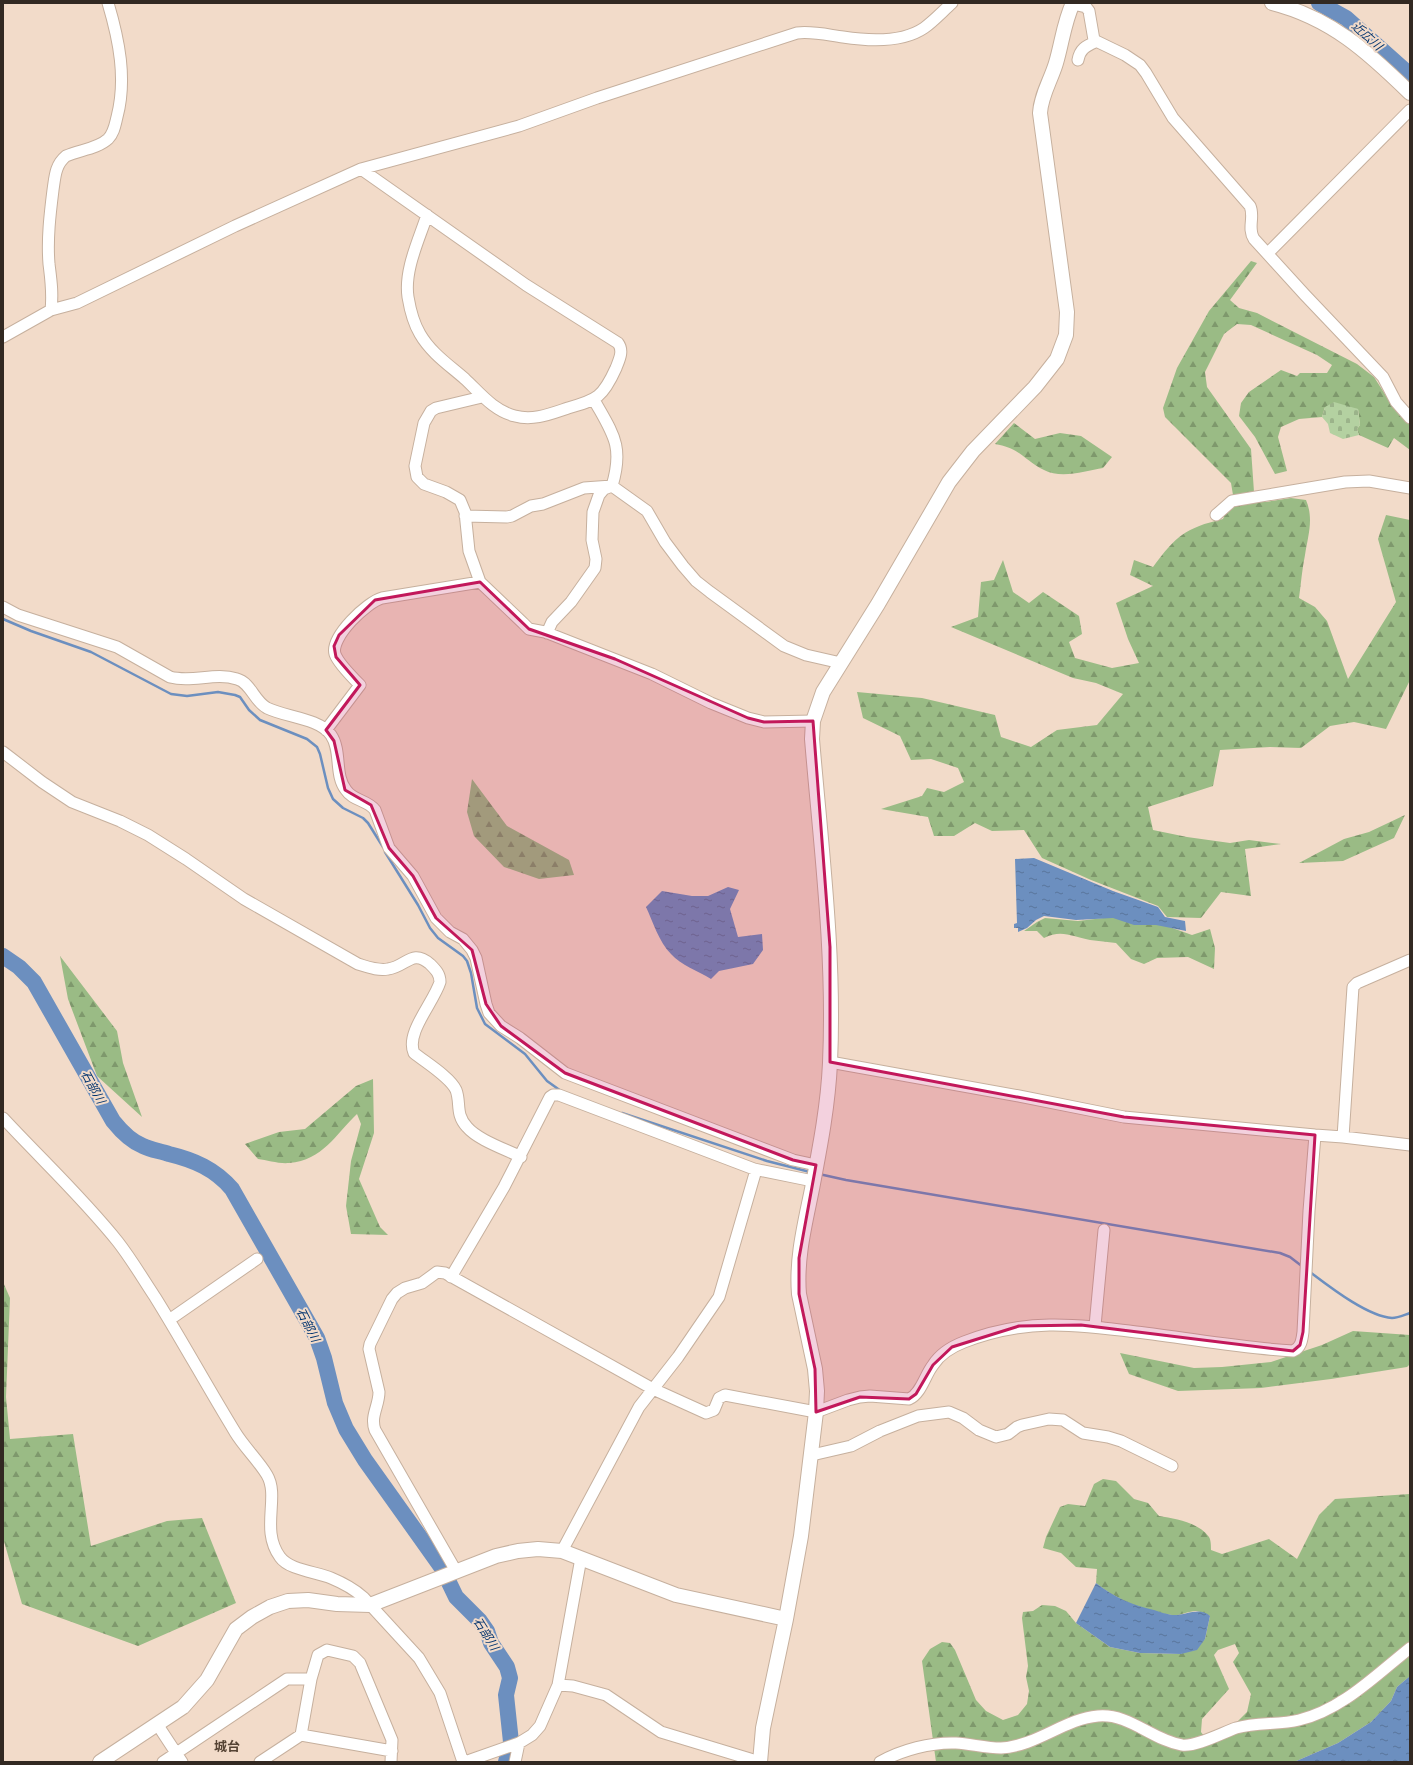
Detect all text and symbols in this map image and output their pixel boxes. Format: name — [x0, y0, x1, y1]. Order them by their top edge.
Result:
water label: 近広川 — [1348, 18, 1387, 55]
water label: 石部川 — [77, 1067, 110, 1108]
water label: 石部川 — [293, 1305, 324, 1346]
water label: 石部川 — [470, 1614, 503, 1655]
district label: 城台 — [214, 1738, 240, 1755]

